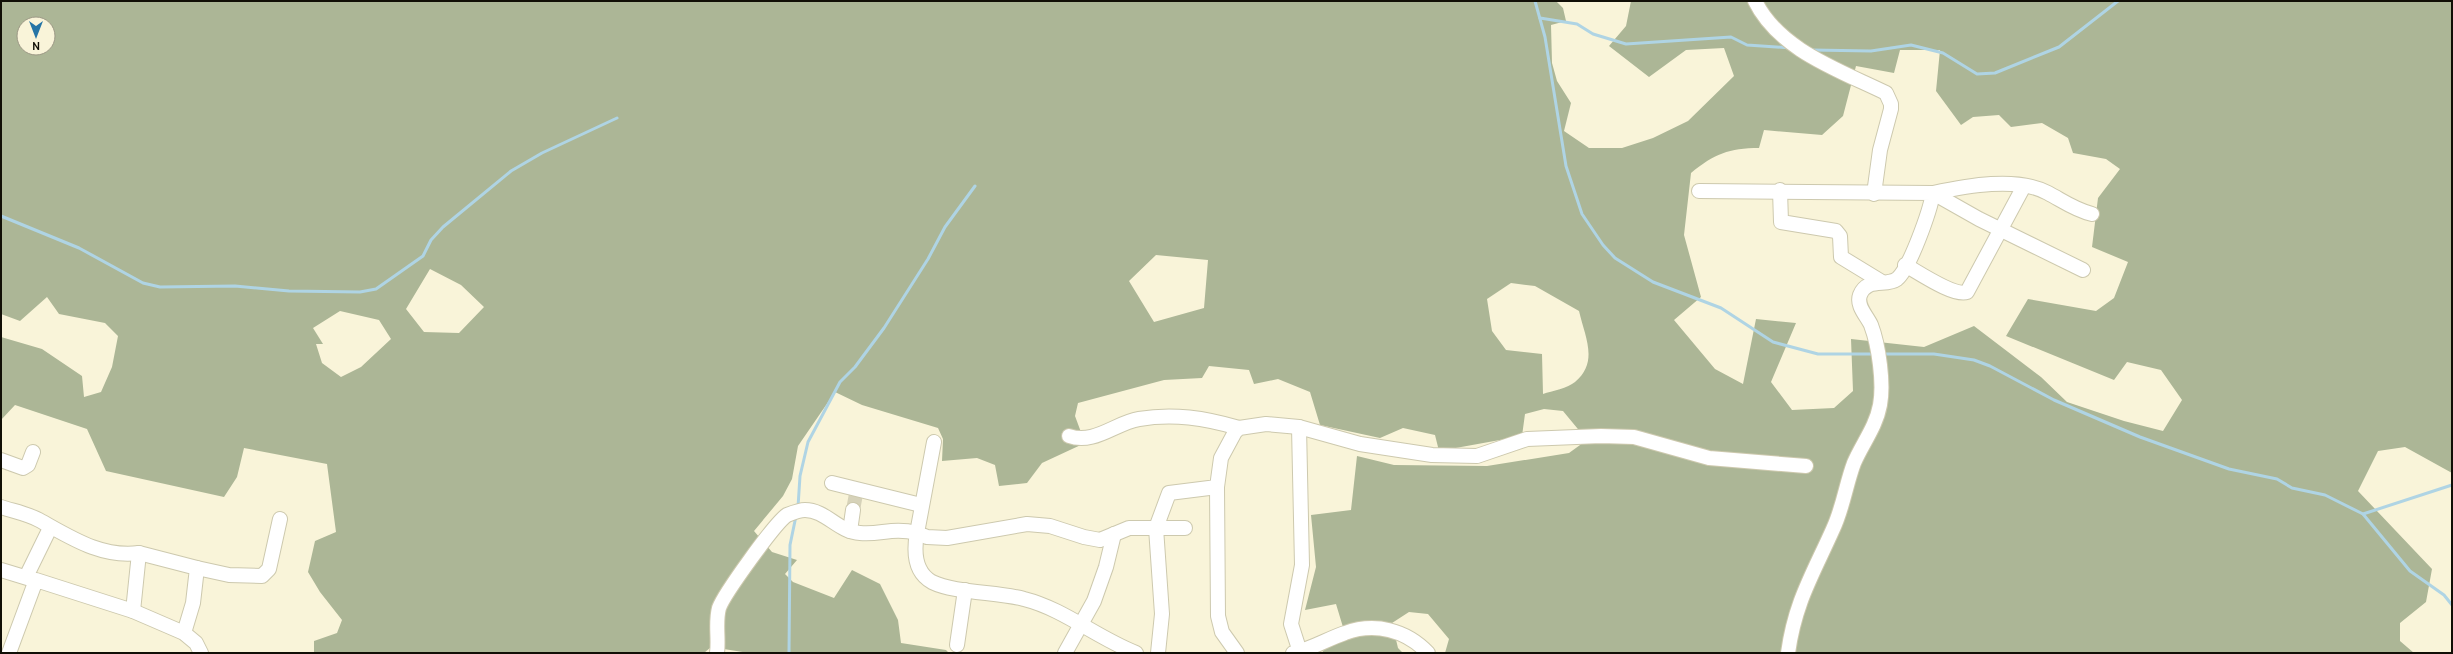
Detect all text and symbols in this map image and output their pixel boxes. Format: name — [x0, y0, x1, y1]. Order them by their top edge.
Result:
north arrow — [16, 16, 56, 56]
text: N — [32, 39, 40, 53]

